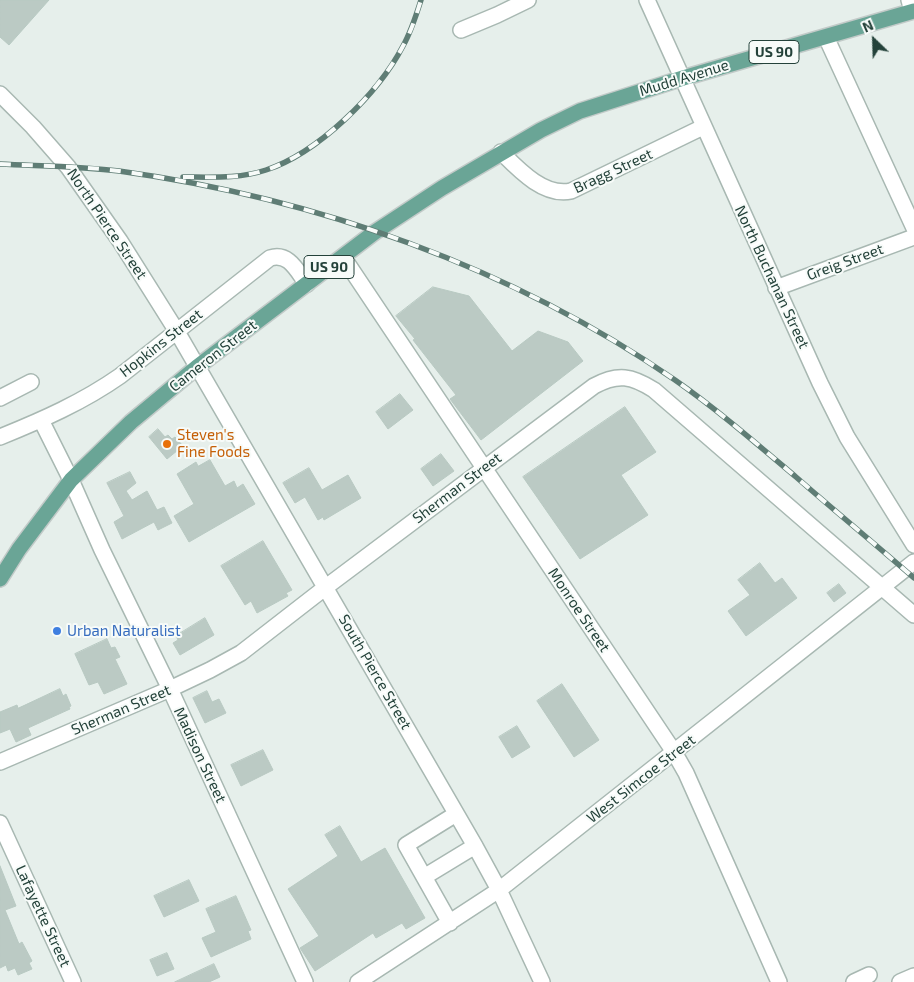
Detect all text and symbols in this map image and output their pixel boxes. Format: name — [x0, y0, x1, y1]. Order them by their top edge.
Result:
north arrow — [849, 15, 899, 65]
text: N — [860, 16, 876, 36]
road number: US 90 — [749, 41, 799, 64]
street label: Mudd Avenue — [637, 56, 731, 100]
street label: Bragg Street — [571, 145, 655, 197]
street label: North Pierce Street — [63, 165, 151, 283]
street label: North Buchanan Street — [731, 203, 813, 351]
street label: Greig Street — [804, 240, 886, 284]
road number: US 90 — [304, 256, 354, 278]
street label: Hopkins Street — [116, 305, 206, 381]
street label: Cameron Street — [166, 316, 260, 396]
place label: Steven's Fine Foods — [177, 426, 250, 461]
marker: Steven's Fine Foods — [161, 438, 173, 450]
street label: Sherman Street — [409, 449, 505, 527]
street label: Monroe Street — [544, 564, 614, 656]
street label: South Pierce Street — [335, 611, 415, 733]
place label: Urban Naturalist — [67, 622, 181, 640]
marker: Urban Naturalist — [51, 625, 63, 637]
street label: Sherman Street — [69, 681, 173, 739]
street label: Madison Street — [170, 704, 230, 806]
street label: West Simcoe Street — [583, 731, 699, 827]
street label: Lafayette Street — [12, 862, 74, 970]

